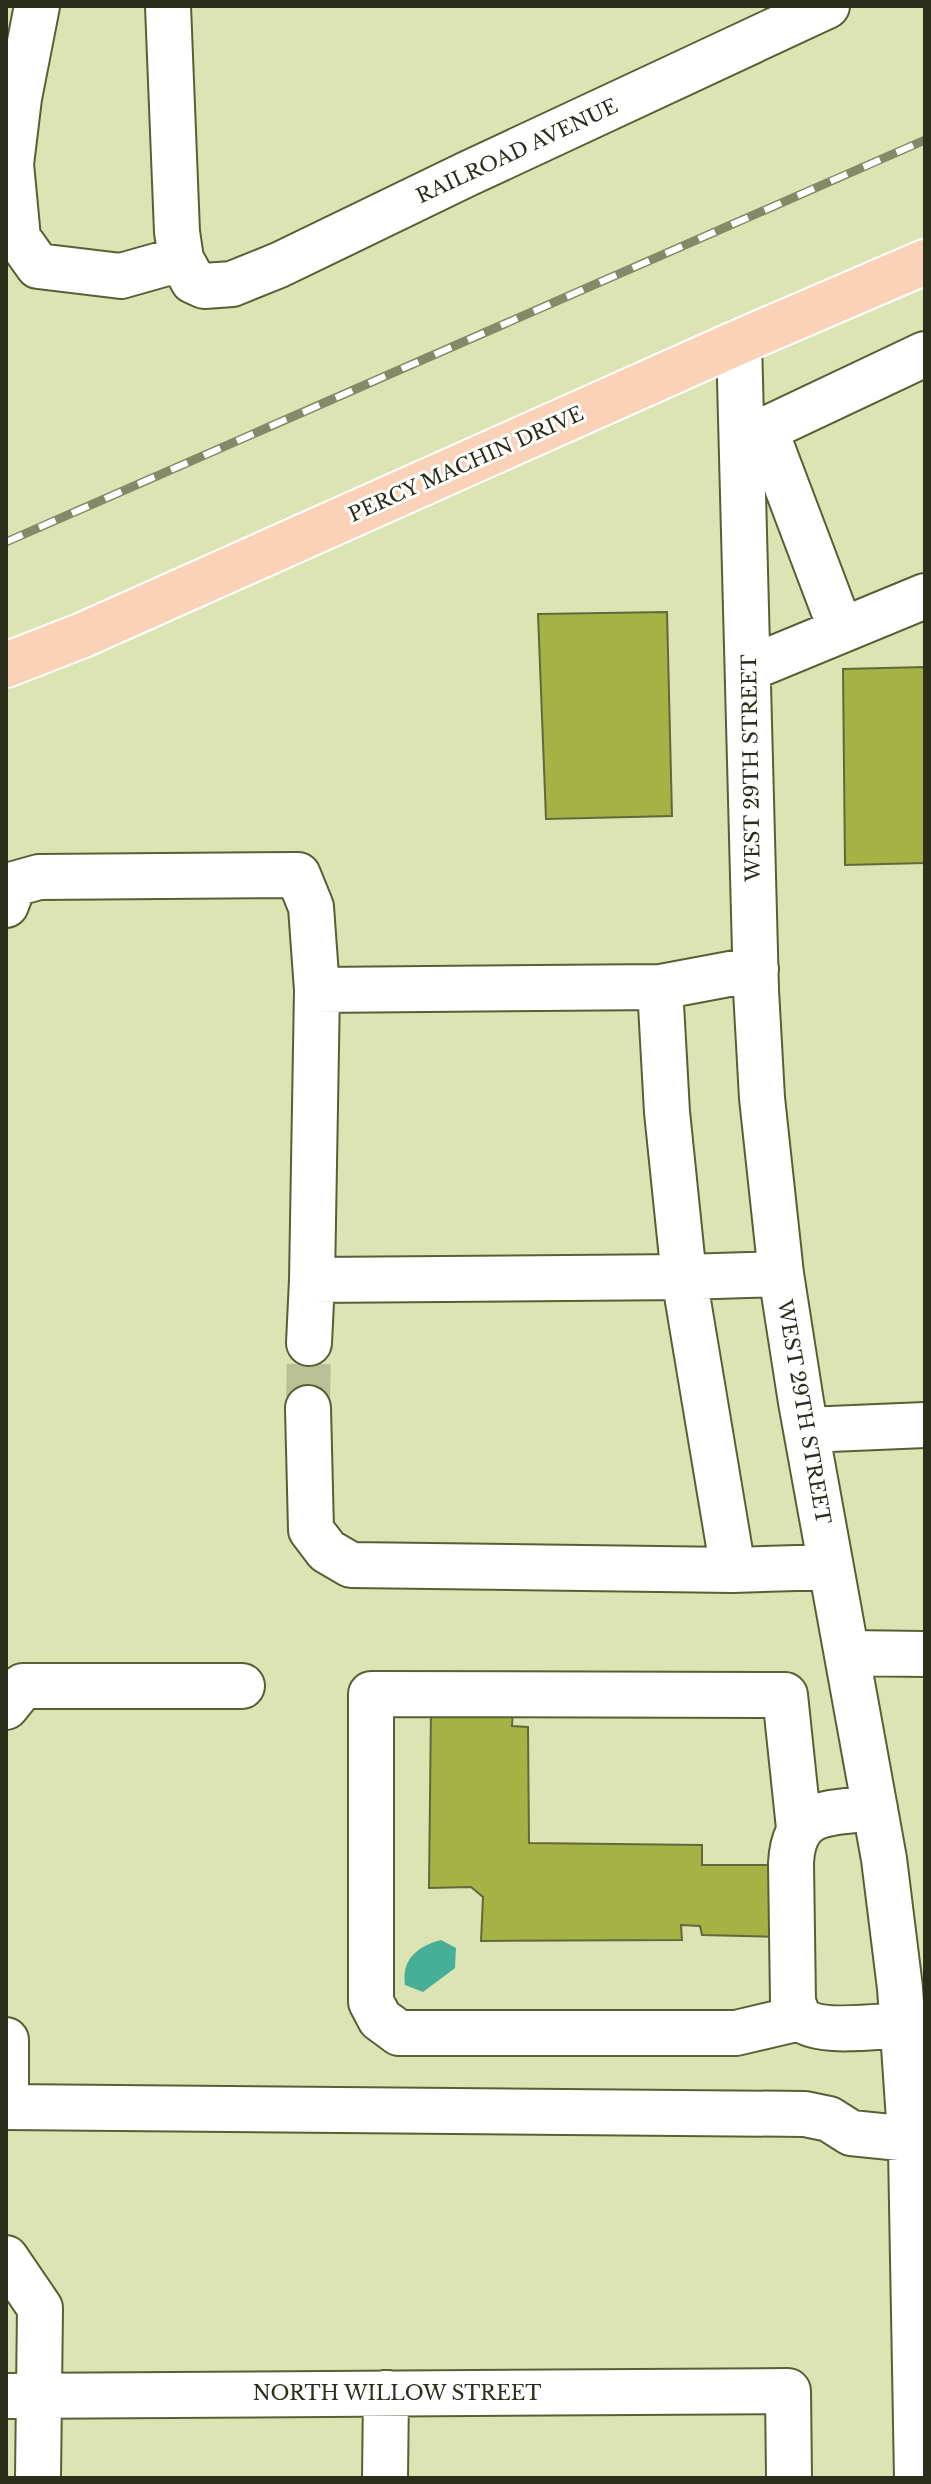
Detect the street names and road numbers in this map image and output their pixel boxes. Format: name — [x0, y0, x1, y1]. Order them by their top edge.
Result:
street label: RAILROAD AVENUE — [412, 94, 622, 208]
street label: PERCY MACHIN DRIVE — [345, 401, 587, 527]
street label: WEST 29TH STREET — [737, 654, 765, 883]
street label: WEST 29TH STREET — [772, 1297, 836, 1526]
street label: NORTH WILLOW STREET — [253, 2381, 541, 2405]

